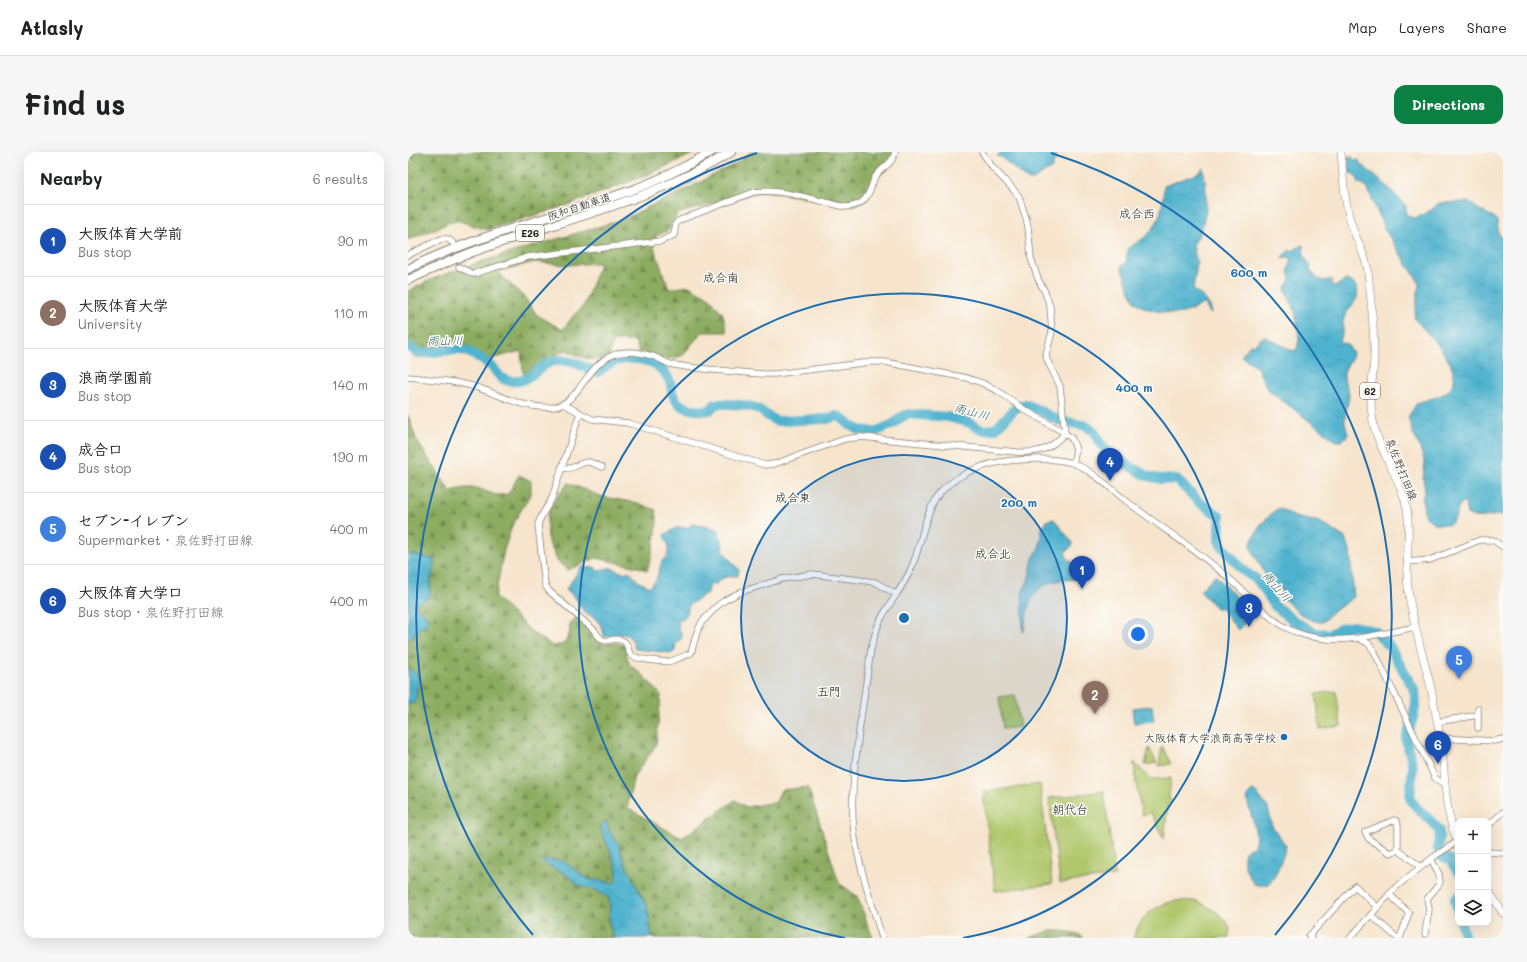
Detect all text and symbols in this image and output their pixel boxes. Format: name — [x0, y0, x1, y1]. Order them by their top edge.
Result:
text: Atlasly — [20, 15, 83, 40]
text: Map — [1348, 18, 1377, 37]
text: Layers — [1399, 18, 1445, 37]
text: Share — [1467, 18, 1507, 37]
button: Directions — [1394, 85, 1503, 124]
text: Find us — [24, 86, 125, 122]
text: Nearby — [40, 167, 102, 189]
text: 6 results — [313, 170, 368, 187]
street label: 阪和自動車道 — [545, 189, 613, 223]
district label: 成合西 — [1119, 205, 1155, 221]
text: 大阪体育大学前 — [78, 223, 183, 243]
road number: E26 — [516, 225, 544, 241]
text: 1 — [50, 232, 56, 249]
text: 90 m — [338, 232, 368, 249]
text: Bus stop — [78, 243, 131, 260]
text: 600 m — [1231, 264, 1267, 280]
district label: 成合南 — [703, 269, 739, 285]
text: 大阪体育大学 — [78, 295, 168, 315]
text: 2 — [49, 304, 57, 321]
text: 110 m — [334, 304, 368, 321]
text: University — [78, 315, 142, 332]
water label: 雨山川 — [427, 332, 463, 348]
text: 浪商学園前 — [78, 367, 153, 387]
text: 3 — [49, 376, 57, 393]
text: 140 m — [332, 376, 368, 393]
text: 400 m — [1116, 379, 1152, 395]
road number: 62 — [1360, 383, 1380, 399]
text: Bus stop — [78, 387, 131, 404]
water label: 雨山川 — [953, 399, 991, 423]
street label: 泉佐野打田線 — [1383, 436, 1421, 502]
text: 成合口 — [78, 439, 123, 459]
text: 4 — [49, 448, 57, 465]
text: 190 m — [332, 448, 368, 465]
pin: 4 — [1097, 448, 1123, 481]
text: Bus stop — [78, 459, 131, 476]
district label: 成合東 — [775, 489, 811, 505]
text: 200 m — [1001, 494, 1037, 510]
text: セブン-イレブン — [78, 510, 189, 530]
text: 5 — [49, 520, 57, 537]
text: 400 m — [330, 520, 368, 537]
text: Supermarket · 泉佐野打田線 — [78, 531, 253, 548]
district label: 成合北 — [975, 545, 1011, 561]
pin: 1 — [1069, 556, 1095, 589]
water label: 雨山川 — [1259, 567, 1295, 605]
text: 大阪体育大学口 — [78, 582, 183, 602]
text: 6 — [49, 592, 57, 609]
text: 400 m — [330, 592, 368, 609]
pin: 3 — [1236, 594, 1262, 627]
text: Bus stop · 泉佐野打田線 — [78, 603, 223, 620]
centre of rings — [897, 611, 911, 625]
your location — [1128, 624, 1148, 644]
pin: 5 — [1446, 646, 1472, 679]
pin: 2 — [1082, 681, 1108, 714]
district label: 五門 — [817, 683, 841, 699]
place label: 大阪体育大学浪商高等学校 — [1144, 730, 1276, 745]
pin: 6 — [1425, 731, 1451, 764]
marker: 大阪体育大学浪商高等学校 — [1279, 732, 1289, 742]
district label: 朝代台 — [1052, 801, 1088, 817]
map controls — [1455, 818, 1491, 926]
button: + — [1455, 818, 1491, 854]
button: − — [1455, 854, 1491, 890]
button: layers — [1455, 890, 1491, 926]

